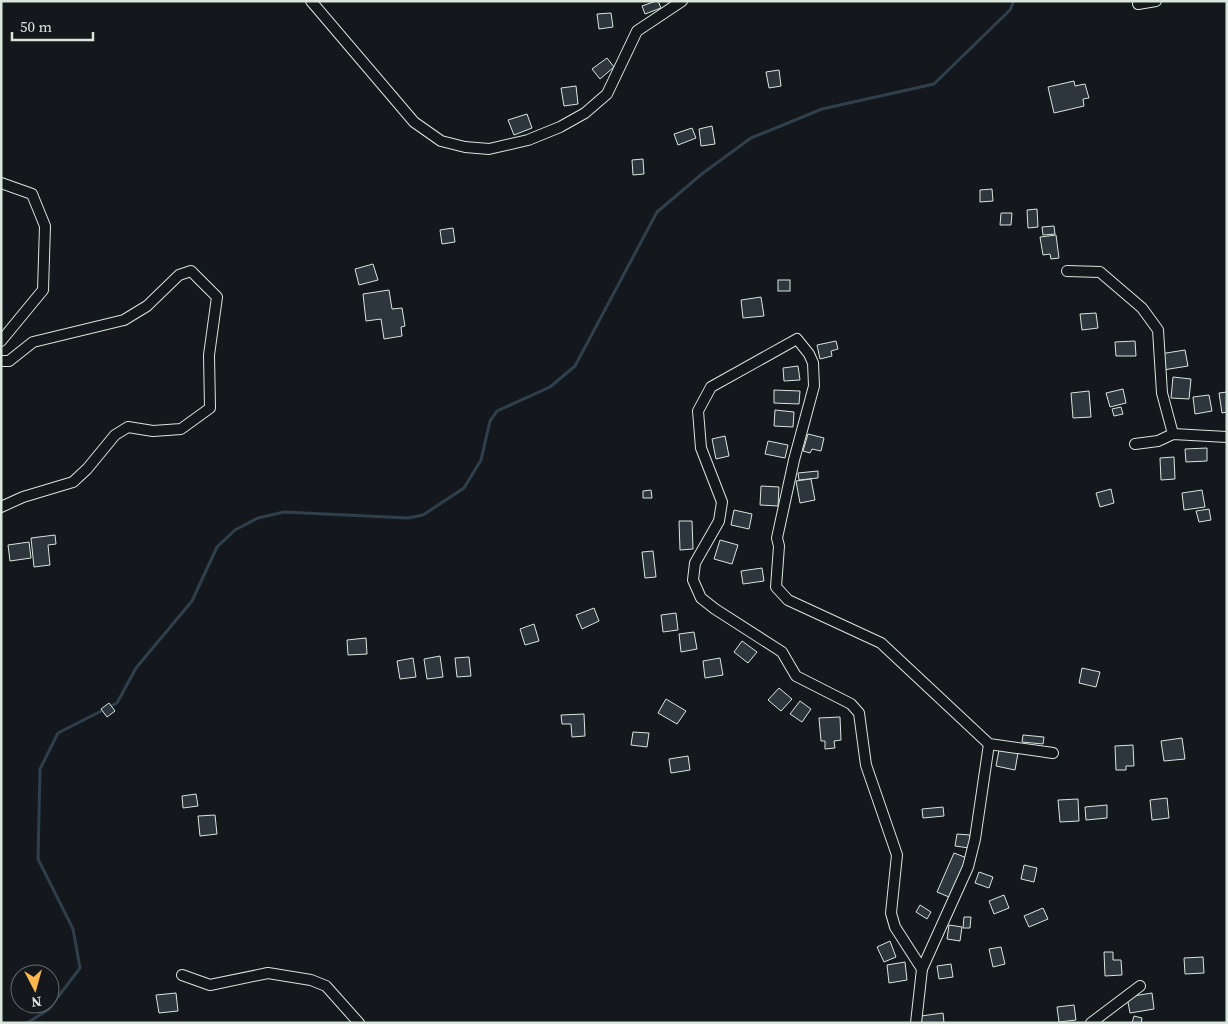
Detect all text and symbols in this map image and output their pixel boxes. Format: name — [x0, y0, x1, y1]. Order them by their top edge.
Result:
scale bar — [12, 10, 94, 42]
text: 50 m — [20, 16, 52, 37]
north arrow — [10, 964, 60, 1014]
text: N — [30, 991, 42, 1012]

